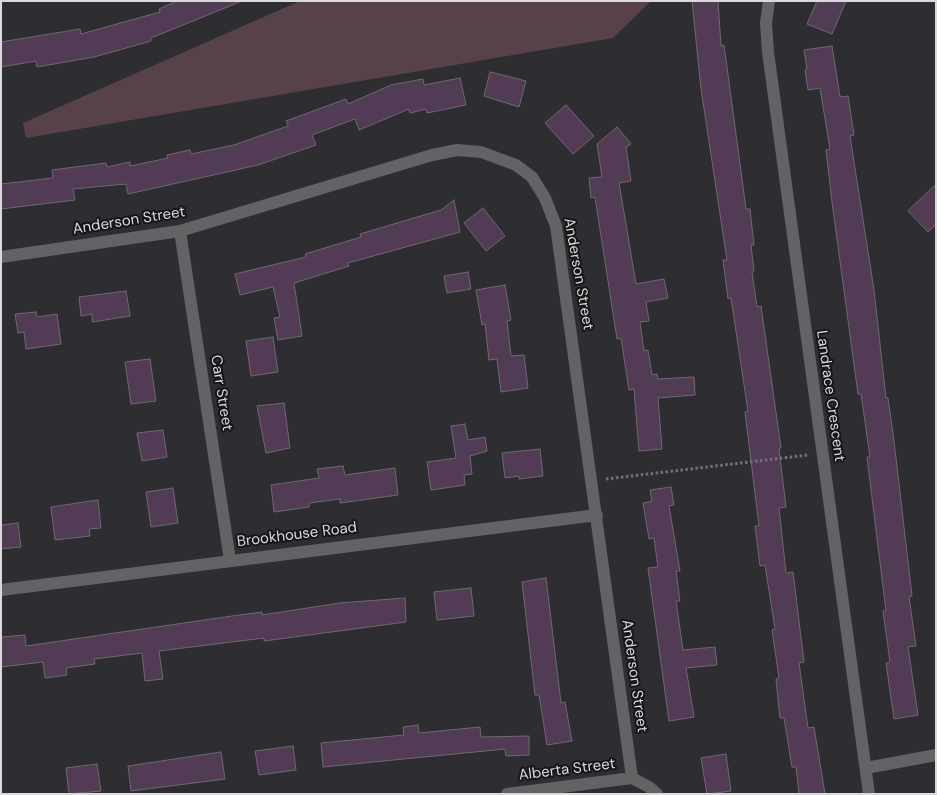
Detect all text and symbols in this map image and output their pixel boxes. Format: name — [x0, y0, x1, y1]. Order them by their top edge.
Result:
street label: Anderson Street — [72, 203, 186, 239]
street label: Anderson Street — [559, 217, 597, 331]
street label: Landrace Crescent — [812, 329, 848, 463]
street label: Carr Street — [206, 354, 236, 432]
street label: Brookhouse Road — [236, 519, 358, 551]
street label: Anderson Street — [617, 619, 651, 733]
street label: Alberta Street — [518, 755, 616, 785]

